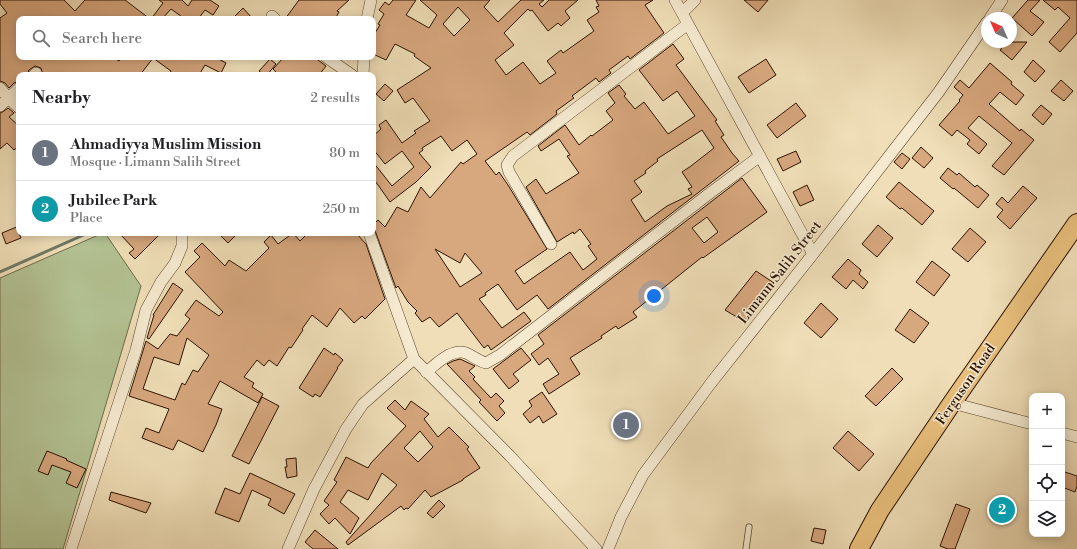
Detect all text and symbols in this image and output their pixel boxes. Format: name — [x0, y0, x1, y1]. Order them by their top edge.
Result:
north arrow — [981, 12, 1017, 48]
search box — [16, 16, 376, 60]
icon: search — [30, 27, 52, 49]
text: Search here — [62, 29, 142, 48]
text: Nearby — [32, 87, 91, 109]
text: 2 results — [311, 90, 360, 106]
text: Ahmadiyya Muslim Mission — [70, 135, 261, 154]
text: 1 — [42, 145, 48, 161]
text: 80 m — [329, 145, 360, 161]
text: Mosque · Limann Salih Street — [70, 154, 241, 170]
text: Jubilee Park — [70, 191, 157, 210]
text: 2 — [41, 201, 49, 217]
text: 250 m — [323, 201, 360, 217]
text: Place — [70, 210, 102, 226]
street label: Limann Salih Street — [734, 217, 826, 328]
your location — [644, 286, 664, 306]
street label: Ferguson Road — [932, 340, 1000, 429]
map controls — [1029, 393, 1065, 537]
button: + — [1029, 393, 1065, 429]
pin: 1 — [613, 410, 639, 440]
button: − — [1029, 429, 1065, 465]
button: locate — [1029, 465, 1065, 501]
pin: 2 — [989, 495, 1015, 525]
button: layers — [1029, 501, 1065, 537]

